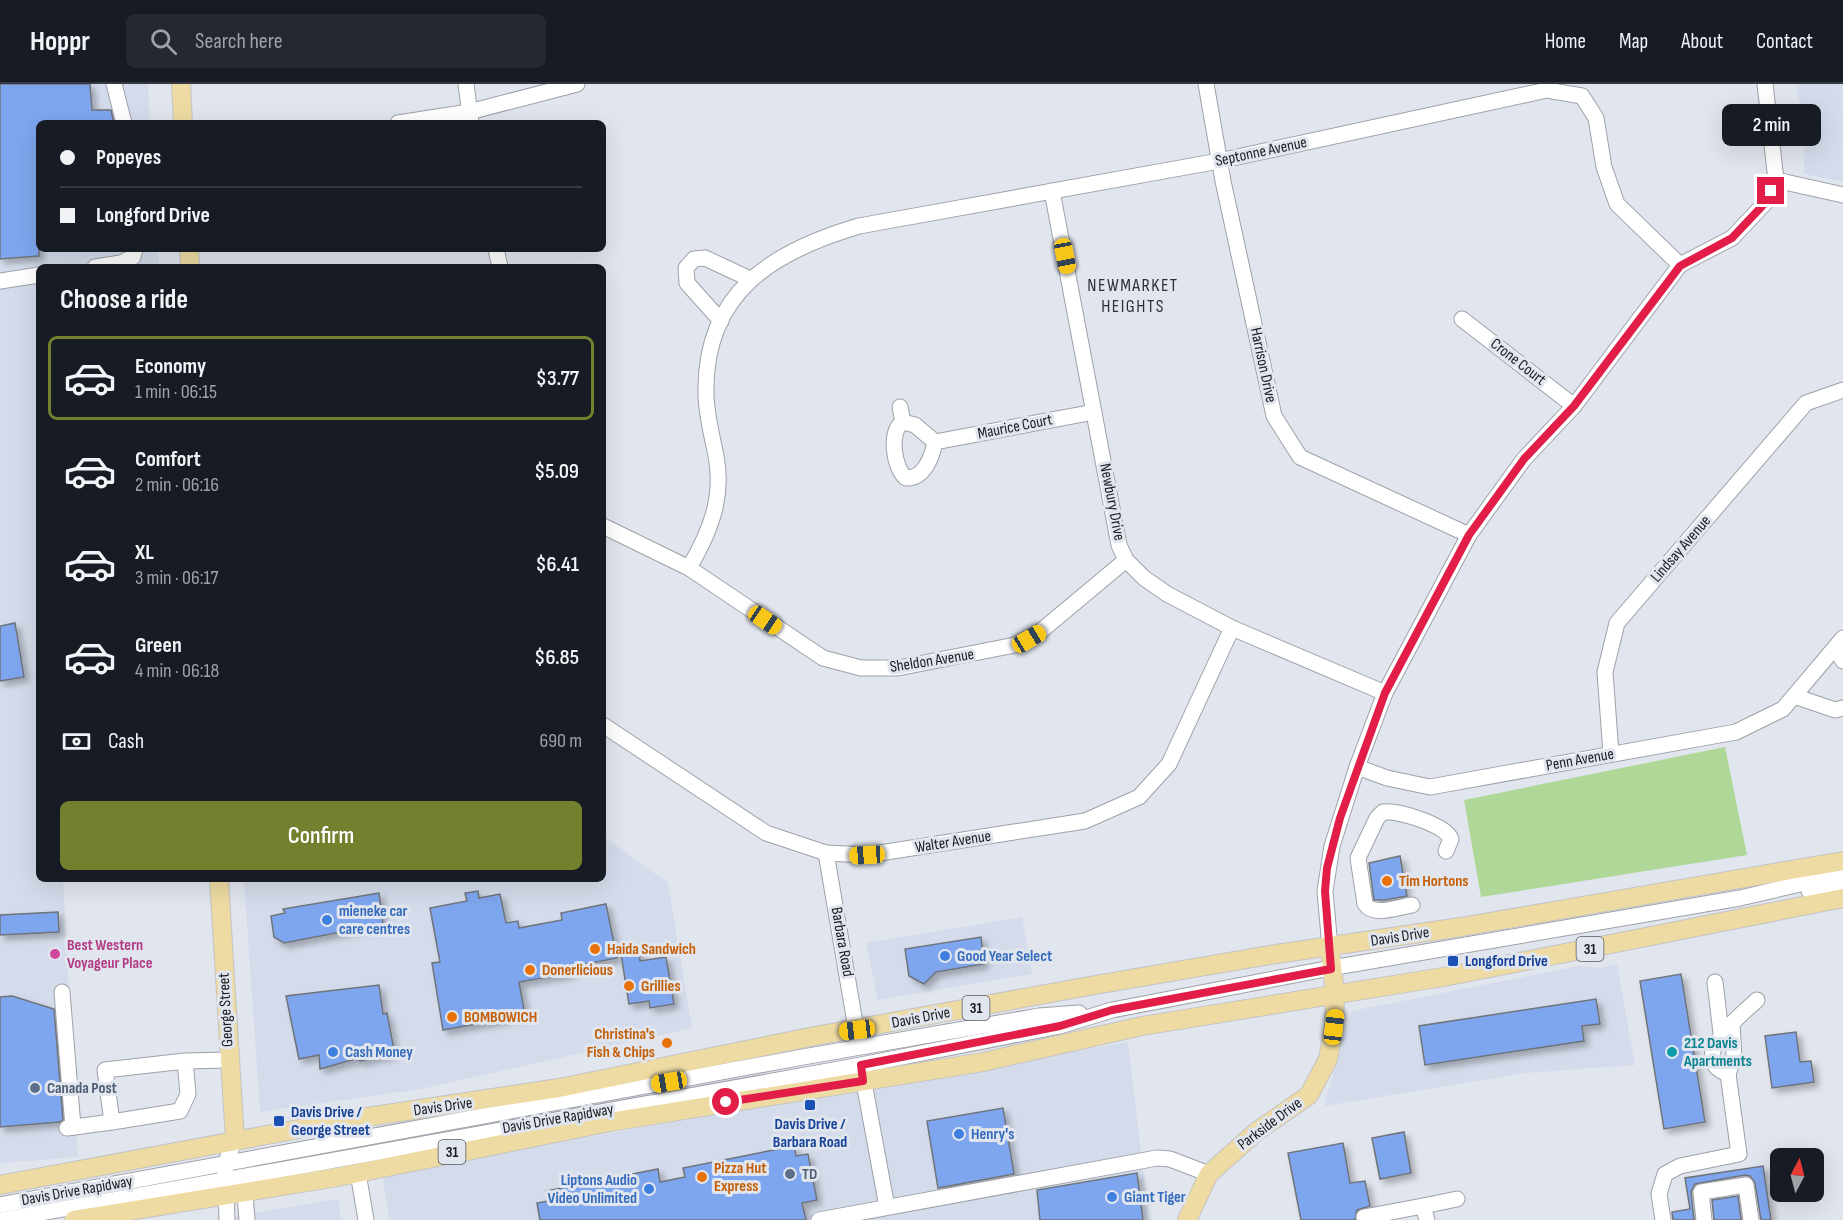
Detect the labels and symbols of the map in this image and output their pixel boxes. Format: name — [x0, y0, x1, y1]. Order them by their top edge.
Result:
callout: 2 min — [1722, 104, 1820, 146]
street label: Septonne Avenue — [1213, 133, 1309, 171]
route end — [1757, 177, 1784, 204]
car — [1053, 237, 1077, 275]
district label: NEWMARKET HEIGHTS — [1087, 275, 1179, 317]
street label: Harrison Drive — [1246, 326, 1280, 404]
street label: Crone Court — [1486, 334, 1550, 390]
street label: Maurice Court — [976, 410, 1054, 444]
street label: Newbury Drive — [1095, 462, 1129, 542]
street label: Lindsay Avenue — [1647, 512, 1715, 586]
car — [745, 602, 785, 638]
car — [1009, 622, 1049, 656]
street label: Sheldon Avenue — [889, 645, 975, 677]
street label: Penn Avenue — [1545, 745, 1615, 775]
street label: Walter Avenue — [914, 827, 992, 857]
car — [849, 845, 885, 865]
place label: Tim Hortons — [1399, 872, 1468, 891]
marker: Tim Hortons — [1380, 874, 1394, 888]
place label: mieneke car care centres — [339, 902, 410, 939]
street label: Barbara Road — [827, 906, 857, 978]
marker: mieneke car care centres — [320, 913, 334, 927]
street label: Davis Drive — [1369, 923, 1431, 951]
place label: Best Western Voyageur Place — [67, 936, 153, 973]
road number: 31 — [1576, 937, 1604, 961]
place label: Haida Sandwich — [607, 940, 696, 959]
marker: Haida Sandwich — [588, 942, 602, 956]
marker: Best Western Voyageur Place — [48, 947, 62, 961]
place label: Good Year Select — [957, 947, 1052, 966]
marker: Good Year Select — [938, 949, 952, 963]
place label: Longford Drive — [1465, 952, 1548, 971]
marker: Longford Drive — [1446, 954, 1460, 968]
place label: Donerlicious — [542, 961, 613, 980]
marker: Donerlicious — [523, 963, 537, 977]
street label: George Street — [215, 972, 237, 1048]
place label: Grillies — [641, 977, 681, 996]
marker: Grillies — [622, 979, 636, 993]
road number: 31 — [962, 996, 990, 1020]
street label: Davis Drive — [890, 1003, 952, 1033]
place label: BOMBOWICH — [464, 1008, 537, 1027]
car — [1323, 1008, 1345, 1046]
marker: BOMBOWICH — [445, 1010, 459, 1024]
car — [838, 1019, 876, 1041]
place label: Christina's Fish & Chips — [587, 1025, 655, 1062]
place label: 212 Davis Apartments — [1683, 1034, 1752, 1071]
marker: Christina's Fish & Chips — [660, 1036, 674, 1050]
place label: Cash Money — [345, 1043, 413, 1062]
marker: Cash Money — [326, 1045, 340, 1059]
marker: 212 Davis Apartments — [1665, 1045, 1679, 1059]
car — [650, 1070, 688, 1094]
place label: Canada Post — [47, 1079, 117, 1098]
marker: Canada Post — [28, 1081, 42, 1095]
route start — [712, 1088, 739, 1115]
street label: Davis Drive — [412, 1093, 474, 1121]
street label: Parkside Drive — [1234, 1094, 1306, 1154]
marker: Davis Drive / Barbara Road — [803, 1098, 817, 1112]
street label: Davis Drive Rapidway — [501, 1100, 615, 1138]
place label: Davis Drive / George Street — [291, 1103, 370, 1140]
marker: Davis Drive / George Street — [272, 1114, 286, 1128]
place label: Davis Drive / Barbara Road — [773, 1115, 847, 1152]
place label: Henry's — [971, 1125, 1014, 1144]
marker: Henry's — [952, 1127, 966, 1141]
road number: 31 — [438, 1140, 466, 1164]
north arrow — [1770, 1148, 1824, 1202]
place label: Pizza Hut Express — [714, 1159, 767, 1196]
place label: TD — [802, 1165, 817, 1184]
marker: TD — [783, 1167, 797, 1181]
marker: Pizza Hut Express — [695, 1170, 709, 1184]
place label: Liptons Audio Video Unlimited — [548, 1171, 637, 1208]
street label: Davis Drive Rapidway — [20, 1172, 134, 1210]
marker: Liptons Audio Video Unlimited — [642, 1182, 656, 1196]
place label: Giant Tiger — [1124, 1188, 1186, 1207]
marker: Giant Tiger — [1105, 1190, 1119, 1204]

